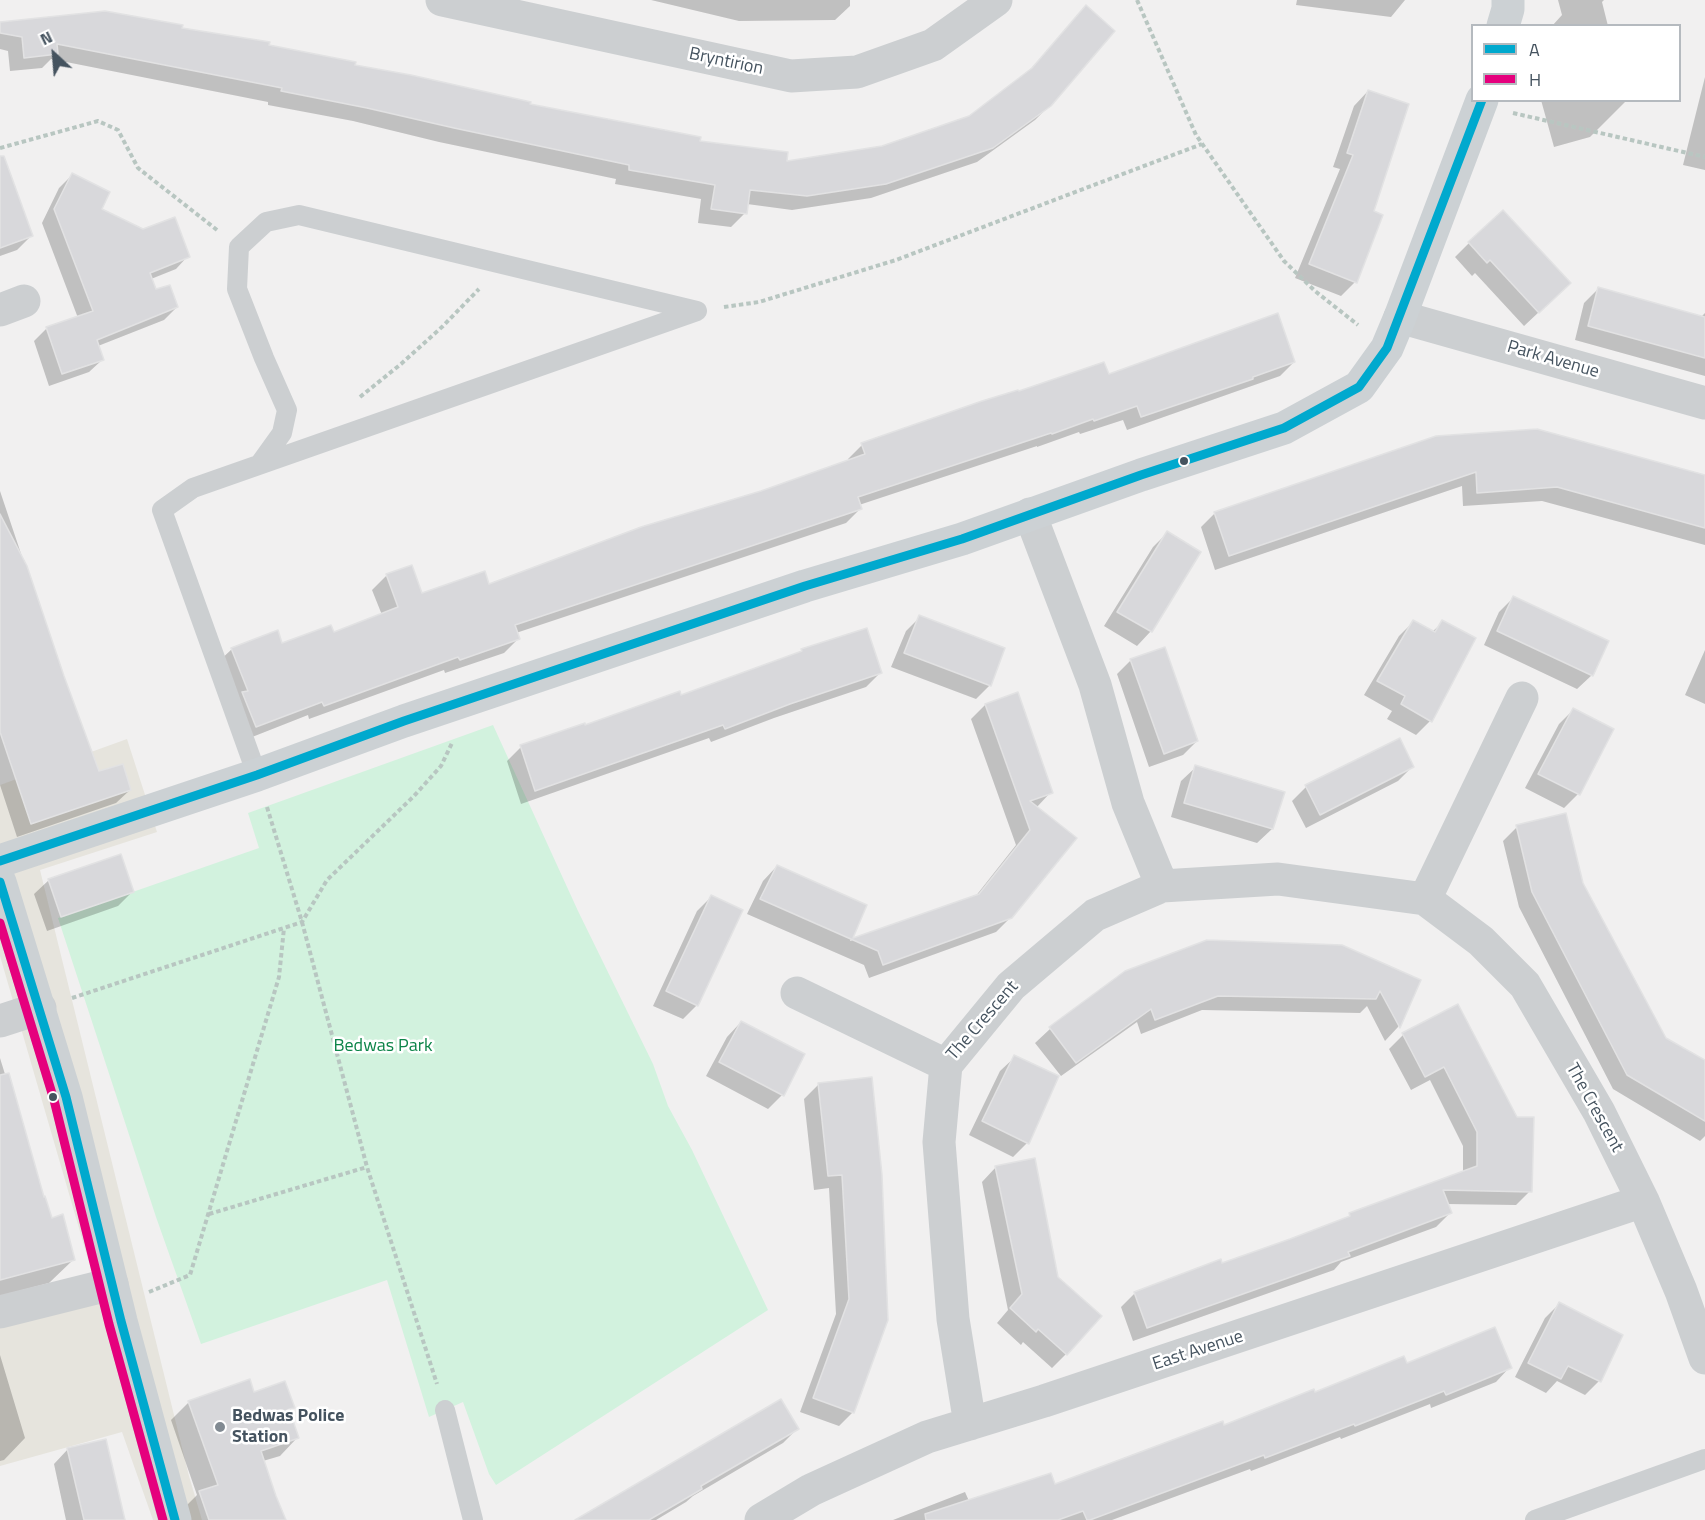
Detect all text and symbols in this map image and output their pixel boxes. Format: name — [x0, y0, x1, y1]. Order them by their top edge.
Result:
north arrow — [24, 24, 84, 84]
legend — [1471, 24, 1681, 102]
text: N — [36, 25, 56, 51]
text: A — [1529, 36, 1540, 63]
street label: Bryntirion — [687, 44, 765, 80]
text: H — [1529, 66, 1541, 93]
street label: Park Avenue — [1504, 337, 1602, 383]
unlabelled marker — [1178, 455, 1190, 467]
street label: The Crescent — [943, 977, 1023, 1065]
park label: Bedwas Park — [333, 1036, 433, 1058]
street label: The Crescent — [1561, 1060, 1627, 1156]
unlabelled marker — [47, 1091, 59, 1103]
street label: East Avenue — [1150, 1326, 1246, 1376]
place label: Bedwas Police Station — [232, 1406, 344, 1448]
marker: Bedwas Police Station — [213, 1420, 227, 1434]

